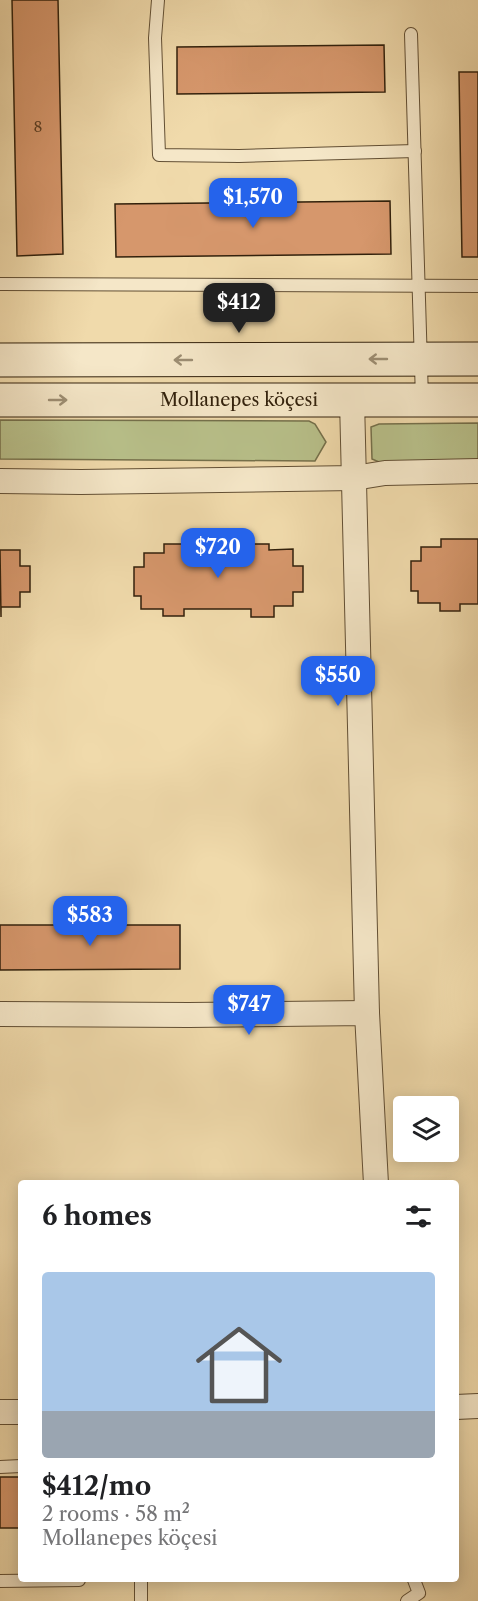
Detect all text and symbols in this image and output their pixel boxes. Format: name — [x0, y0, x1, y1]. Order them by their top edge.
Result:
house number: 8 — [34, 117, 43, 136]
pin: $1,570 — [204, 178, 302, 229]
text: $1,570 — [223, 185, 283, 209]
pin: $412 — [203, 283, 275, 334]
text: $412 — [217, 290, 261, 314]
one-way arrow — [368, 353, 388, 365]
one-way arrow — [173, 354, 193, 366]
street label: Mollanepes köçesi — [160, 389, 318, 411]
one-way arrow — [48, 394, 68, 406]
pin: $720 — [182, 528, 254, 579]
text: $720 — [195, 535, 241, 559]
pin: $550 — [302, 656, 374, 707]
text: $550 — [315, 663, 361, 687]
pin: $583 — [54, 896, 126, 947]
text: $583 — [67, 903, 113, 927]
pin: $747 — [213, 985, 285, 1036]
text: $747 — [227, 992, 271, 1016]
map controls — [393, 1096, 459, 1162]
button: layers — [393, 1096, 459, 1162]
text: 6 homes — [42, 1200, 152, 1232]
icon: filters — [402, 1200, 435, 1233]
icon: home — [185, 1311, 293, 1419]
text: $412/mo — [42, 1470, 151, 1502]
text: 2 rooms · 58 m² — [42, 1502, 190, 1526]
text: Mollanepes köçesi — [42, 1526, 217, 1550]

